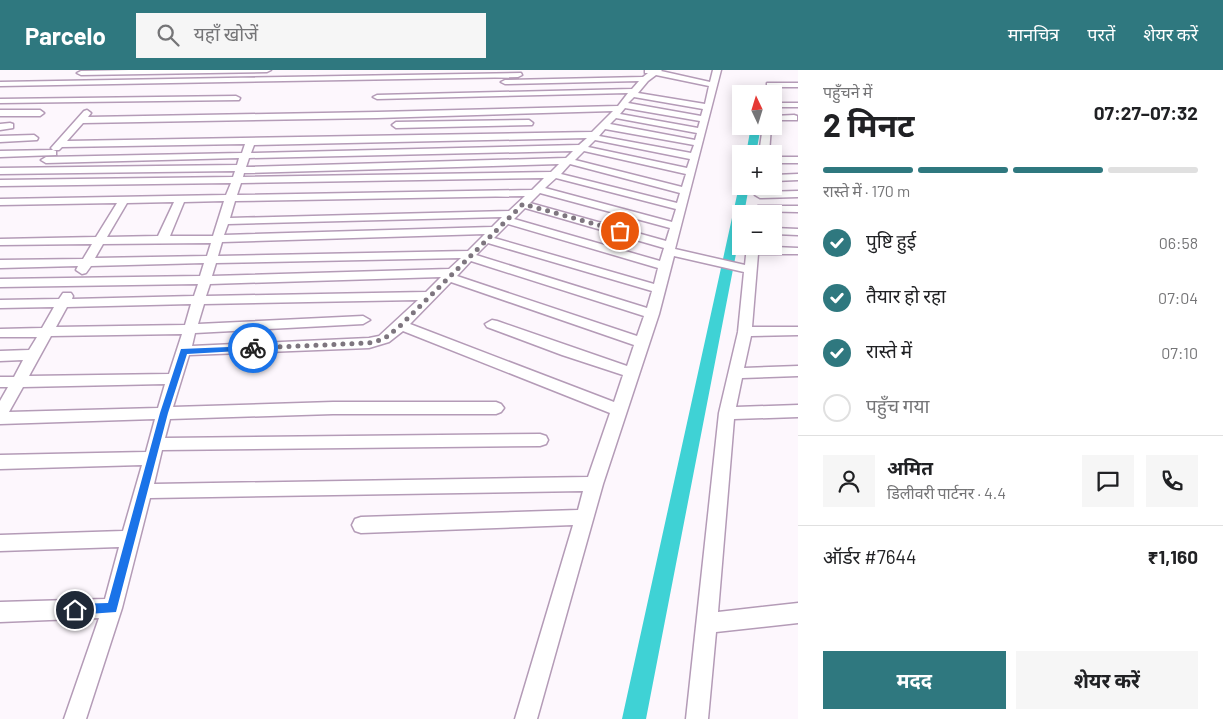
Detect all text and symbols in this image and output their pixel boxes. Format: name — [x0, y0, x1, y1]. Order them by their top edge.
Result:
search box — [136, 13, 486, 58]
text: Parcelo — [25, 21, 106, 50]
icon: search — [154, 21, 182, 49]
text: यहाँ खोजें — [194, 22, 258, 45]
text: मानचित्र — [1008, 23, 1059, 45]
text: परतें — [1087, 23, 1115, 45]
text: शेयर करें — [1143, 23, 1198, 45]
text: पहुँचने में — [823, 82, 872, 101]
north arrow — [732, 85, 782, 135]
map controls — [732, 85, 782, 255]
text: 07:27–07:32 — [1094, 101, 1198, 124]
text: 2 मिनट — [823, 105, 915, 143]
button: + — [732, 145, 782, 195]
text: रास्ते में · 170 m — [823, 181, 910, 200]
button: − — [732, 205, 782, 255]
pin — [599, 210, 641, 252]
icon: bag — [606, 217, 634, 245]
icon: check — [823, 229, 851, 257]
text: पुष्टि हुई — [866, 229, 916, 252]
text: 06:58 — [1159, 233, 1198, 252]
icon: check — [823, 284, 851, 312]
text: तैयार हो रहा — [866, 284, 946, 307]
text: 07:04 — [1158, 288, 1198, 307]
courier — [228, 323, 278, 373]
icon: bike — [239, 334, 267, 362]
icon: check — [823, 339, 851, 367]
text: रास्ते में — [866, 339, 912, 362]
text: 07:10 — [1161, 343, 1198, 362]
text: पहुँच गया — [866, 394, 929, 417]
button: person — [823, 455, 875, 507]
button: chat — [1082, 455, 1134, 507]
button: phone — [1146, 455, 1198, 507]
text: अमित — [887, 456, 933, 479]
text: डिलीवरी पार्टनर · 4.4 — [887, 483, 1006, 502]
text: ऑर्डर #7644 — [823, 545, 916, 568]
text: ₹1,160 — [1148, 545, 1198, 568]
pin — [54, 589, 96, 631]
icon: home — [61, 596, 89, 624]
button: मदद — [823, 651, 1006, 709]
button: शेयर करें — [1016, 651, 1198, 709]

